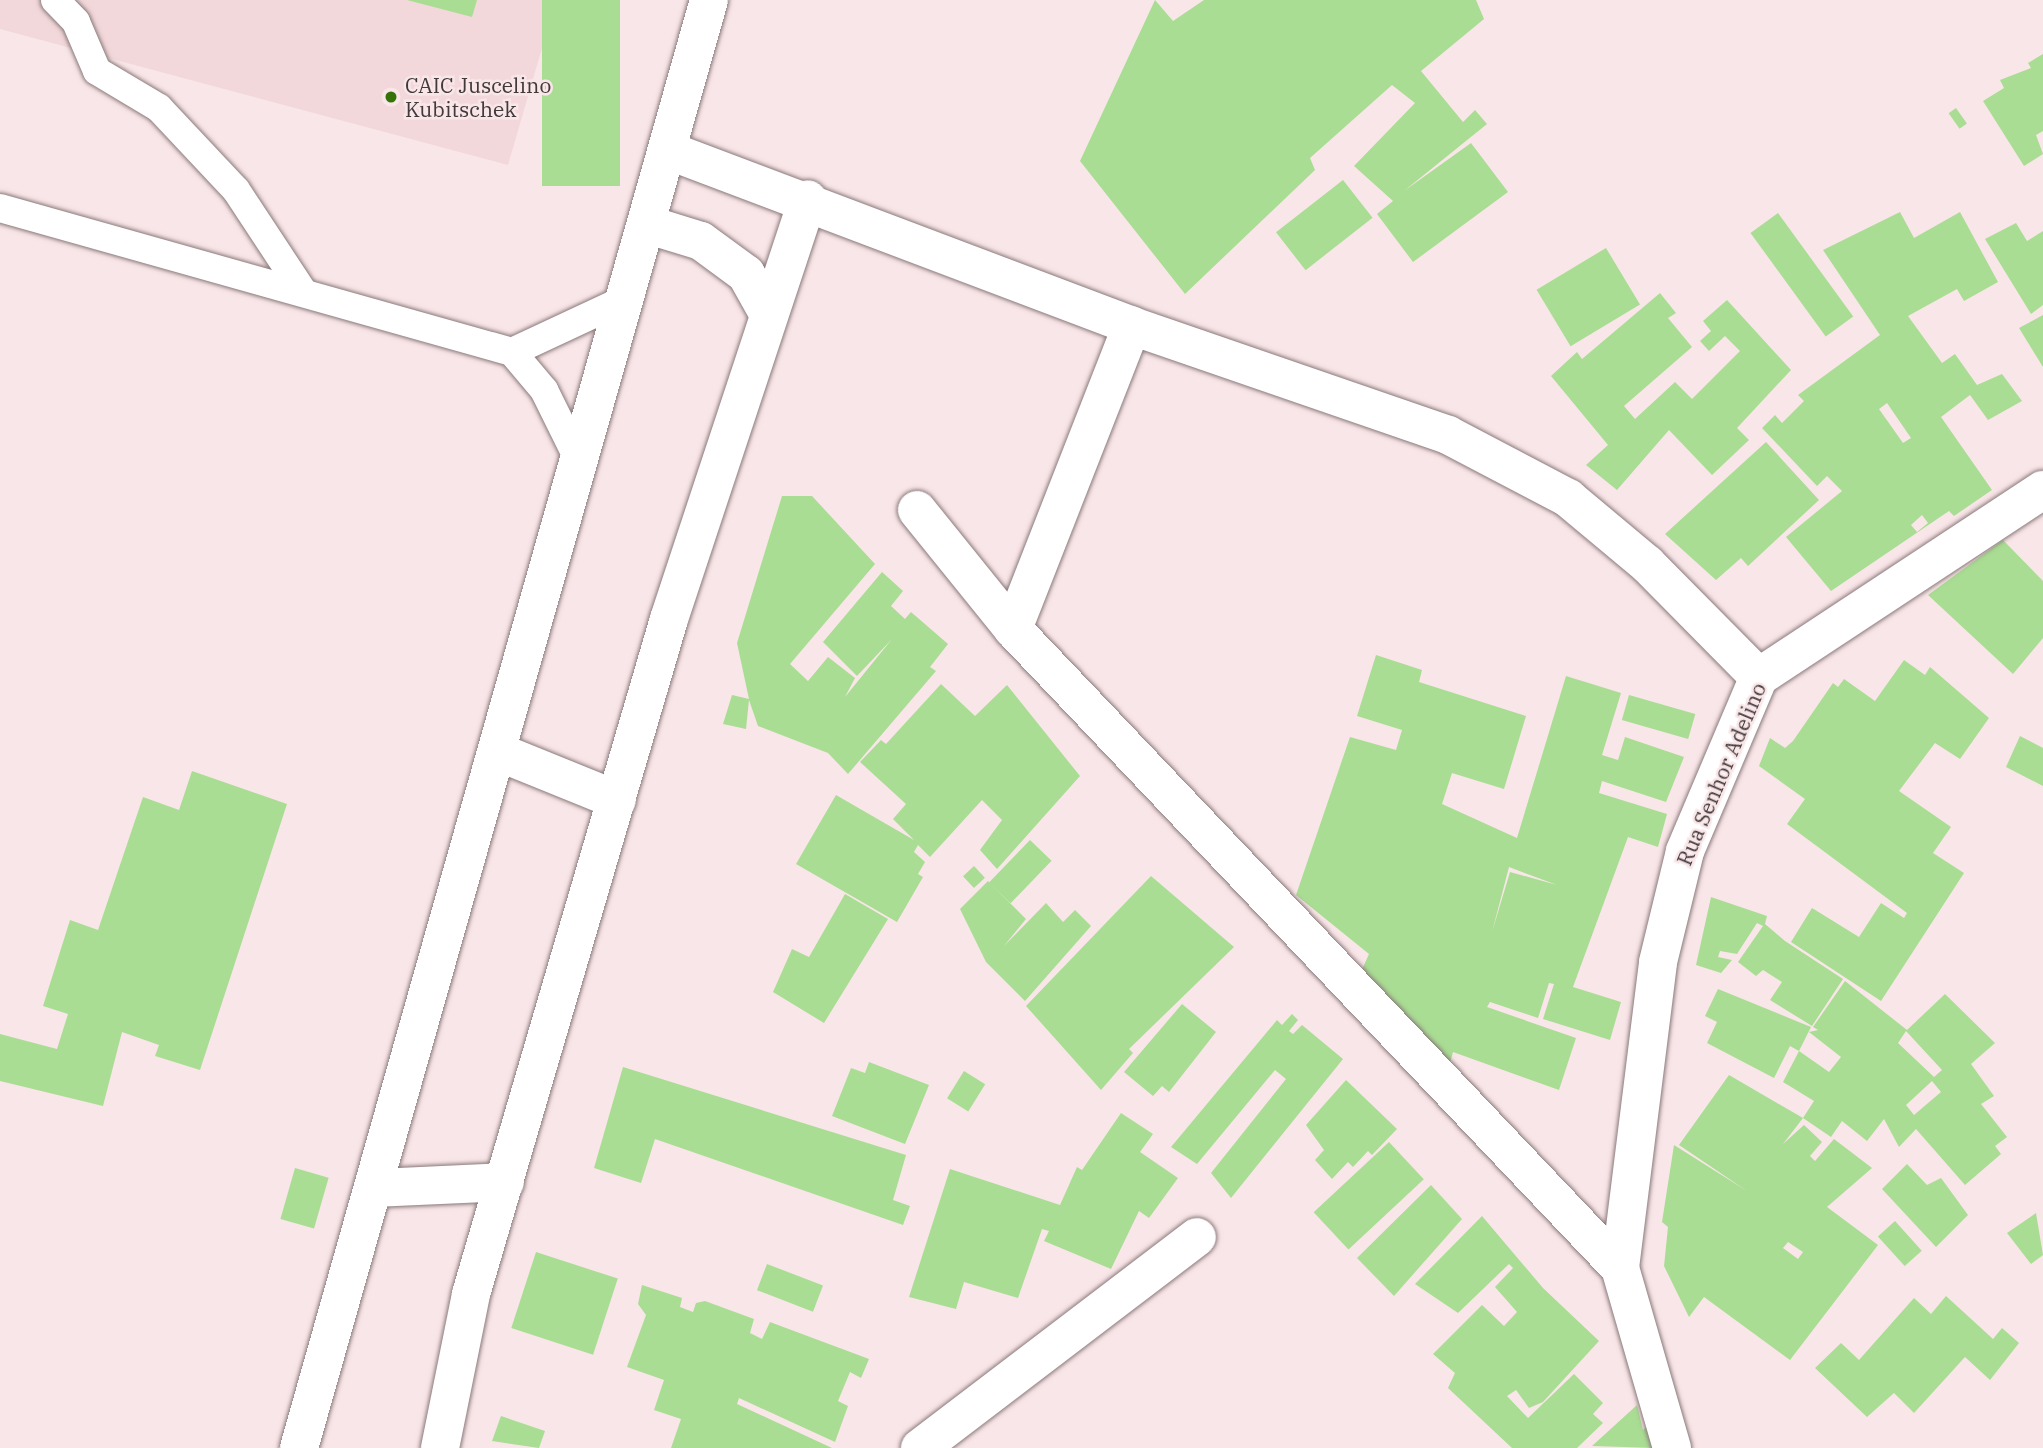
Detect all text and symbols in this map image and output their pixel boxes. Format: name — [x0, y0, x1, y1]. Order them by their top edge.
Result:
place label: CAIC Juscelino Kubitschek — [405, 72, 551, 122]
marker: CAIC Juscelino Kubitschek — [383, 89, 399, 105]
street label: Rua Senhor Adelino — [1671, 679, 1771, 869]

